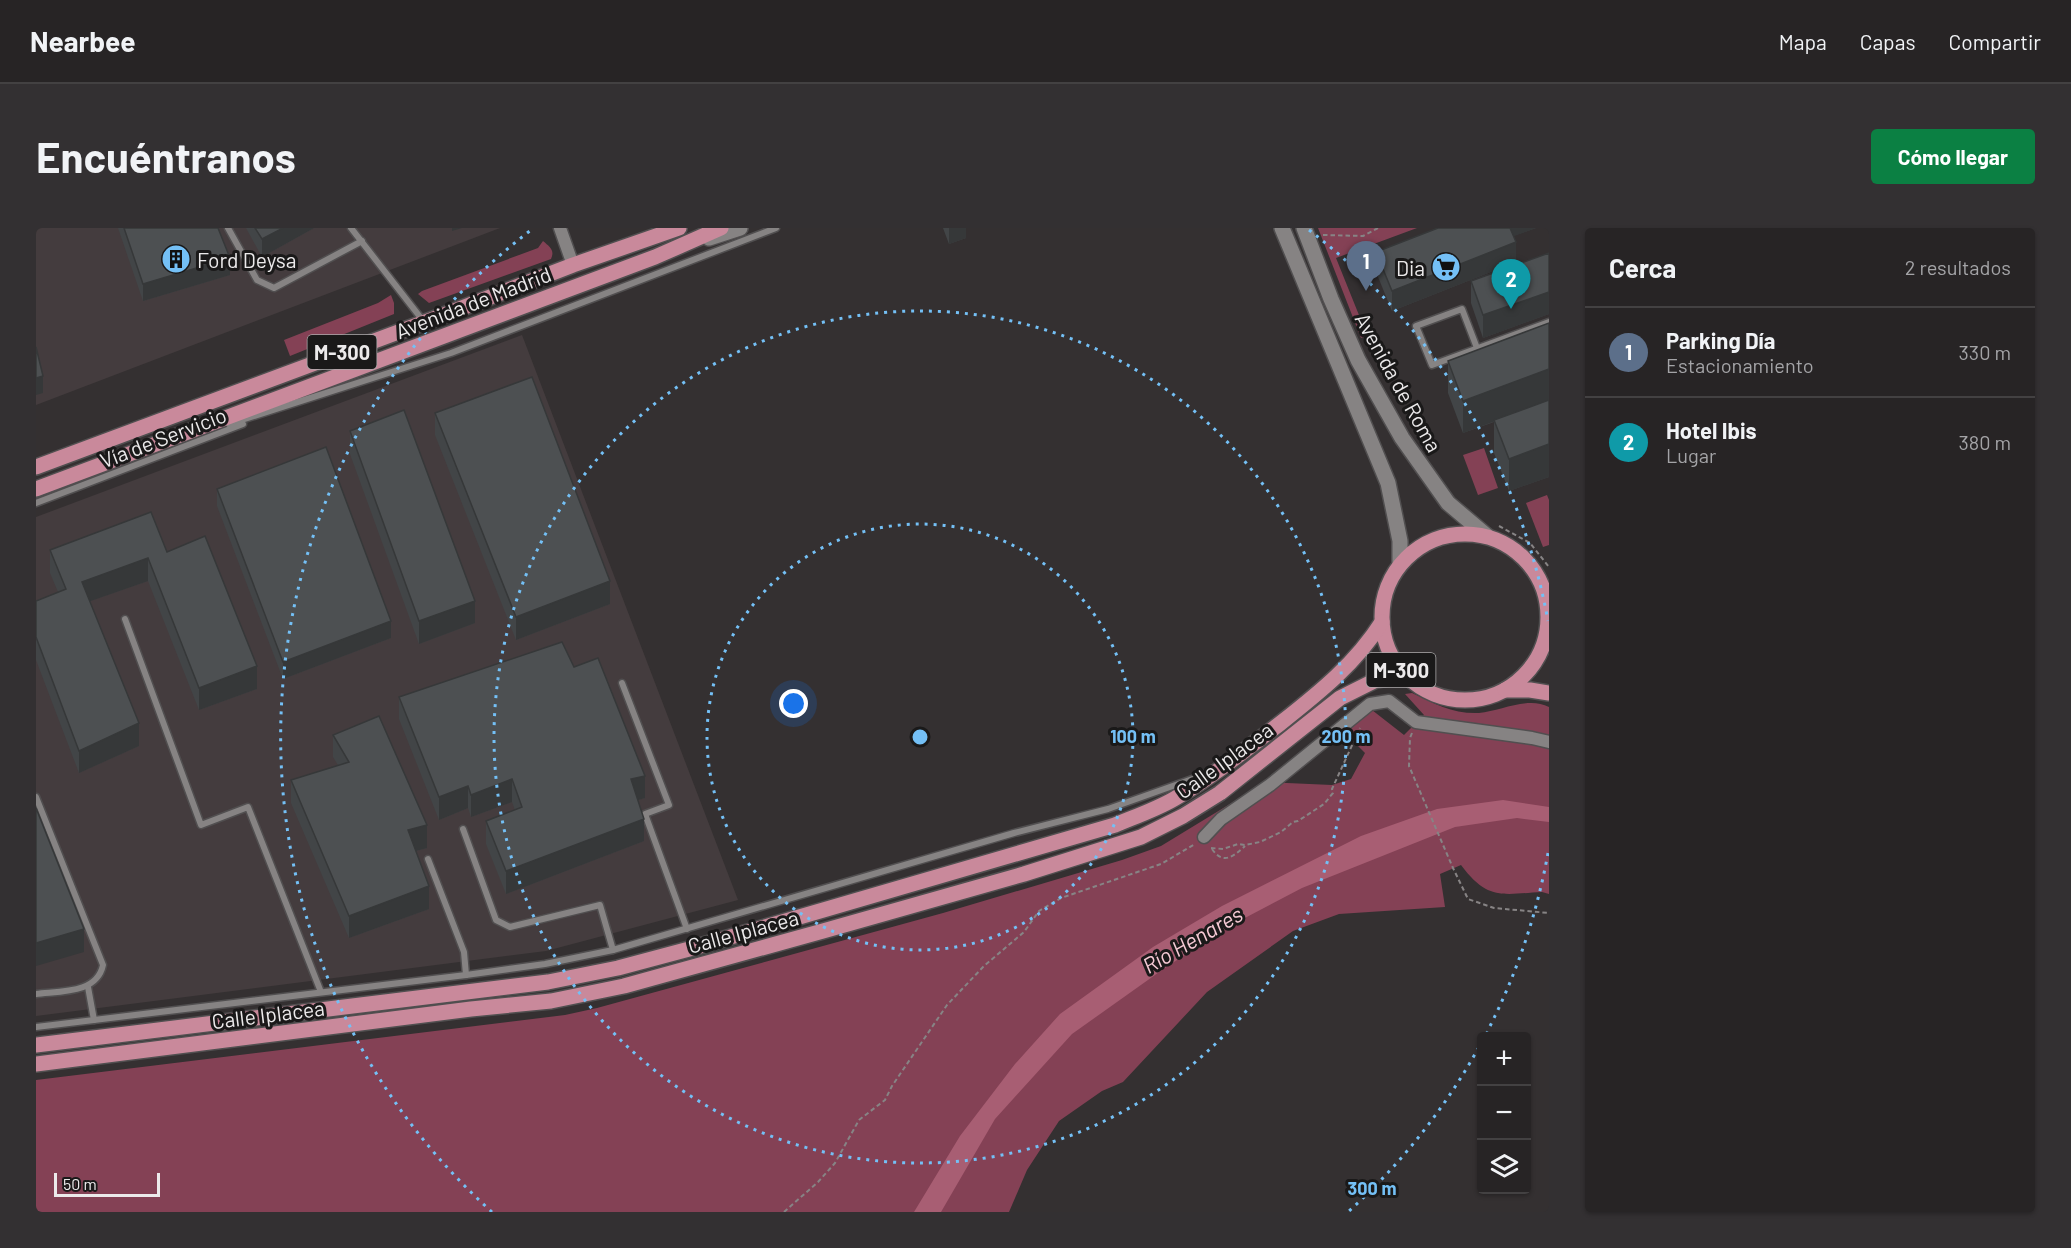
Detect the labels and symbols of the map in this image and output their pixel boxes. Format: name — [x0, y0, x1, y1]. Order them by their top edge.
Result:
pin: 1 — [1346, 242, 1386, 291]
building icon: Ford Deysa — [160, 243, 192, 275]
place label: Ford Deysa — [197, 247, 297, 272]
supermarket icon: Dia — [1430, 251, 1462, 283]
place label: Dia — [1396, 255, 1425, 280]
pin: 2 — [1492, 260, 1530, 309]
street label: Avenida de Madrid — [392, 261, 554, 343]
street label: Avenida de Roma — [1350, 308, 1448, 456]
road number: M-300 — [308, 335, 376, 369]
street label: Vía de Servicio — [96, 401, 230, 473]
road number: M-300 — [1366, 653, 1436, 687]
your location — [779, 689, 808, 718]
street label: Calle Iplacea — [1171, 716, 1277, 804]
text: 100 m — [1110, 725, 1156, 747]
text: 200 m — [1321, 725, 1371, 747]
centre of rings — [910, 727, 930, 747]
water label: Río Henares — [1137, 900, 1247, 978]
street label: Calle Iplacea — [685, 904, 801, 958]
street label: Calle Iplacea — [210, 995, 326, 1033]
scale bar — [54, 1170, 160, 1198]
text: 300 m — [1348, 1177, 1396, 1199]

